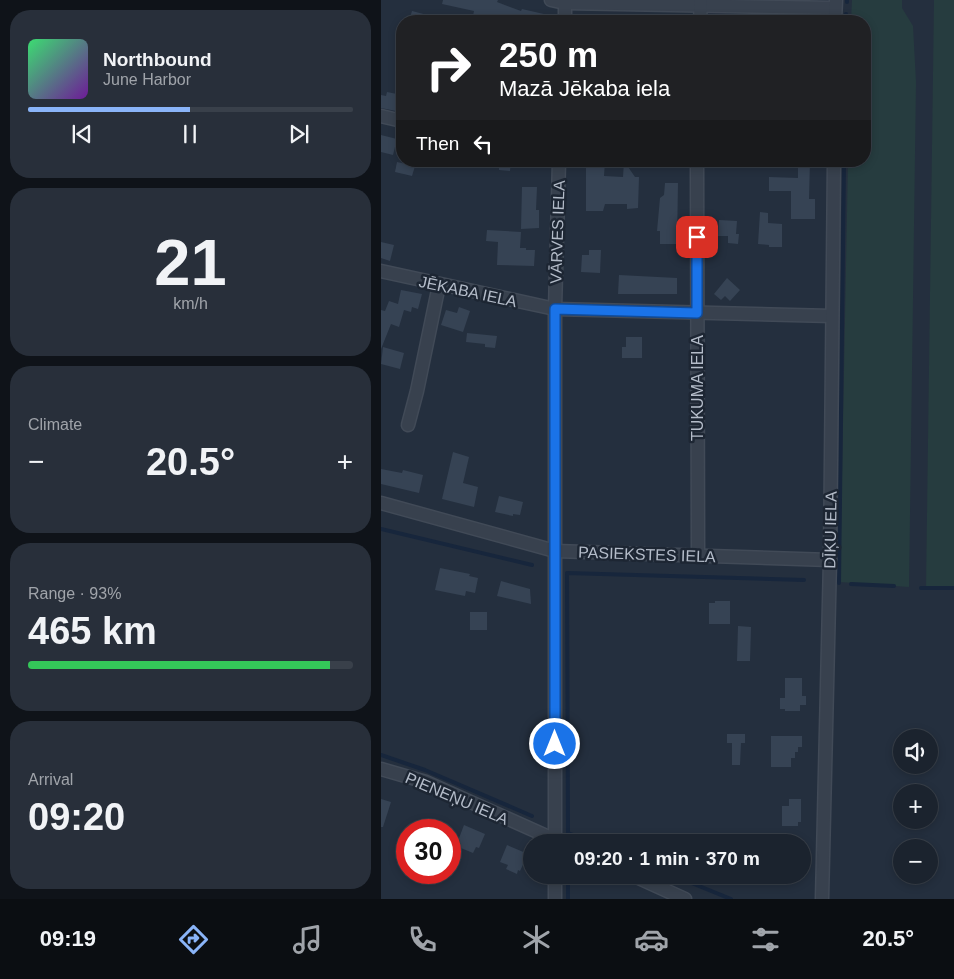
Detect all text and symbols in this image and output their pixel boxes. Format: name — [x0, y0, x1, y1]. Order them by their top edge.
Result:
icon: right — [416, 35, 481, 100]
text: 250 m — [499, 35, 598, 74]
text: Northbound — [103, 49, 212, 70]
text: June Harbor — [103, 71, 191, 88]
text: Mazā Jēkaba iela — [499, 76, 670, 101]
icon: previous — [68, 120, 96, 148]
icon: pause — [176, 120, 204, 148]
icon: next — [285, 120, 313, 148]
icon: left — [469, 130, 497, 158]
text: Then — [416, 133, 459, 154]
street label: VĀRVES IELA — [547, 180, 568, 284]
pin — [676, 216, 718, 258]
icon: arrive — [683, 223, 711, 251]
text: 21 — [154, 226, 227, 299]
street label: JĒKABA IELA — [417, 273, 519, 310]
text: km/h — [173, 295, 208, 312]
street label: TUKUMA IELA — [689, 335, 706, 441]
text: Climate — [28, 416, 82, 433]
text: 20.5° — [146, 441, 235, 483]
text: − — [28, 446, 44, 477]
text: + — [337, 446, 353, 477]
street label: DĪĶU IELA — [821, 491, 840, 569]
street label: PASIEKSTES IELA — [578, 544, 716, 565]
text: Range · 93% — [28, 585, 121, 602]
text: 465 km — [28, 610, 157, 652]
position arrow — [528, 717, 580, 769]
map controls — [893, 729, 938, 884]
button: sound — [893, 729, 938, 774]
street label: PIENEŅU IELA — [403, 769, 511, 828]
text: Arrival — [28, 771, 73, 788]
button: + — [893, 784, 938, 829]
text: 09:20 — [28, 796, 125, 838]
speed limit sign: 30 — [396, 819, 461, 884]
button: − — [893, 839, 938, 884]
text: 09:20 · 1 min · 370 m — [574, 848, 760, 869]
icon: directions — [176, 922, 211, 957]
icon: music — [290, 922, 325, 957]
icon: phone — [405, 922, 440, 957]
icon: climate — [519, 922, 554, 957]
icon: car — [634, 922, 669, 957]
icon: filters — [748, 922, 783, 957]
text: 09:19 — [40, 926, 96, 951]
text: 20.5° — [863, 926, 914, 951]

